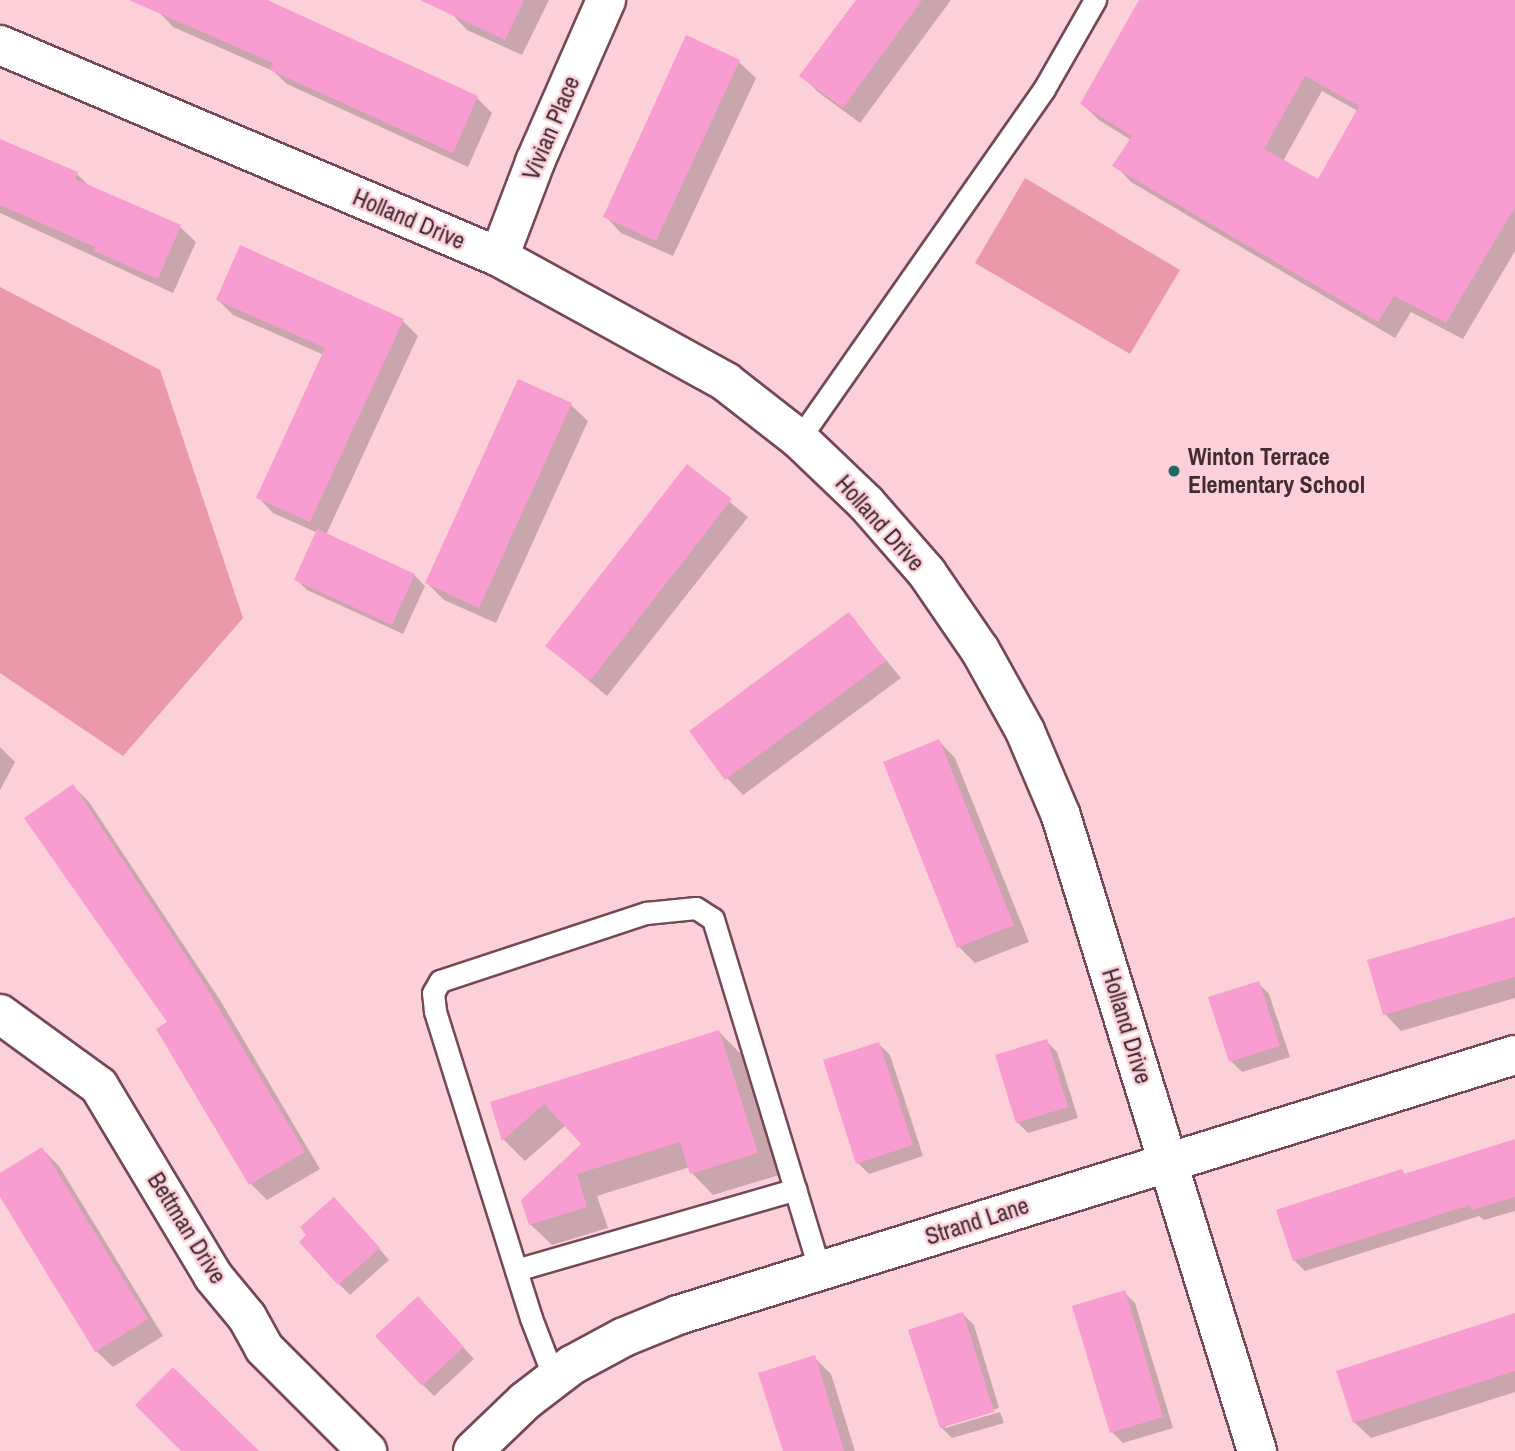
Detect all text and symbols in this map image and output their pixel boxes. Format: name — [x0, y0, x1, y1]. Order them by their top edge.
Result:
street label: Vivian Place — [516, 72, 586, 184]
street label: Holland Drive — [349, 182, 469, 256]
place label: Winton Terrace Elementary School — [1188, 443, 1365, 499]
marker: Winton Terrace Elementary School — [1166, 463, 1182, 479]
street label: Holland Drive — [829, 469, 931, 577]
street label: Holland Drive — [1096, 965, 1158, 1087]
street label: Bettman Drive — [141, 1167, 233, 1289]
street label: Strand Lane — [922, 1191, 1032, 1251]

